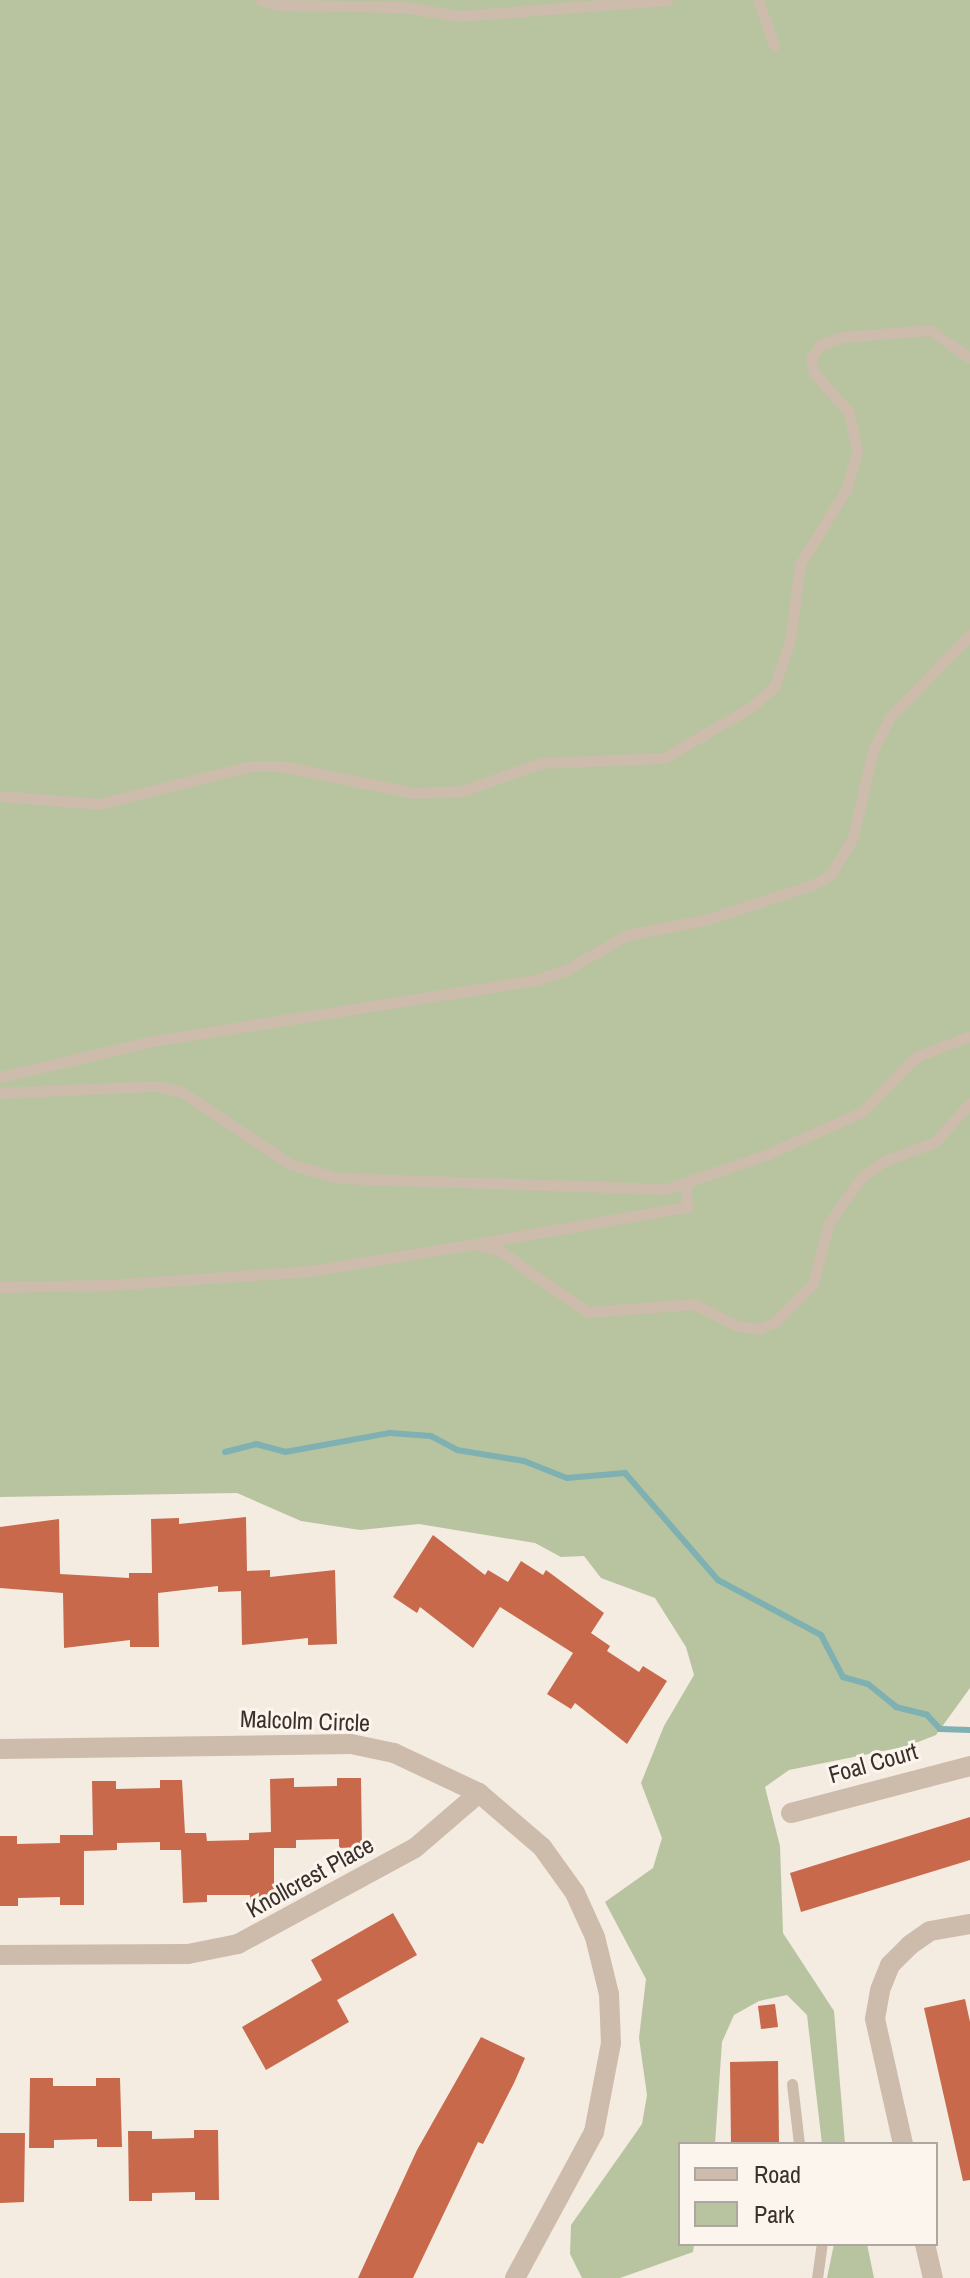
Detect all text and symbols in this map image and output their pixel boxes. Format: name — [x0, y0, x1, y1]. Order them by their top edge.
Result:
street label: Malcolm Circle — [239, 1704, 371, 1738]
street label: Foal Court — [825, 1737, 921, 1789]
street label: Knollcrest Place — [241, 1830, 379, 1924]
legend — [678, 2142, 938, 2246]
text: Road — [754, 2158, 801, 2190]
text: Park — [754, 2198, 794, 2230]

